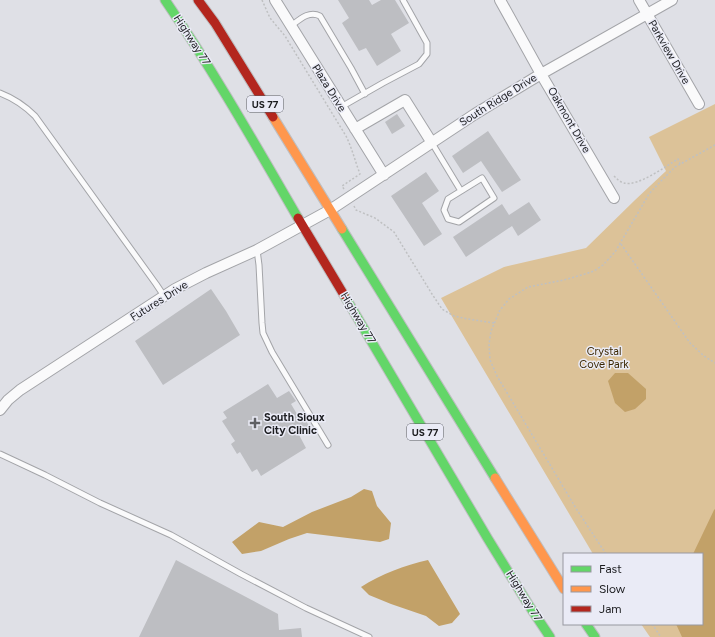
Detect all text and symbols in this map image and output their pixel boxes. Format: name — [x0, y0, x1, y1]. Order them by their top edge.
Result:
street label: Highway 77 — [171, 12, 213, 68]
street label: Parkview Drive — [645, 18, 693, 86]
street label: Plaza Drive — [309, 62, 349, 114]
street label: South Ridge Drive — [457, 71, 539, 129]
street label: Oakmont Drive — [545, 85, 593, 155]
road number: US 77 — [247, 96, 283, 112]
street label: Futures Drive — [128, 278, 190, 324]
street label: Highway 77 — [338, 290, 378, 346]
park label: Crystal Cove Park — [579, 345, 629, 371]
place label: South Sioux City Clinic — [264, 411, 325, 437]
marker: South Sioux City Clinic — [249, 417, 261, 429]
road number: US 77 — [407, 424, 443, 440]
legend — [563, 553, 703, 625]
text: Fast — [599, 562, 622, 576]
street label: Highway 77 — [503, 568, 545, 624]
text: Slow — [599, 582, 626, 596]
text: Jam — [599, 602, 622, 616]

